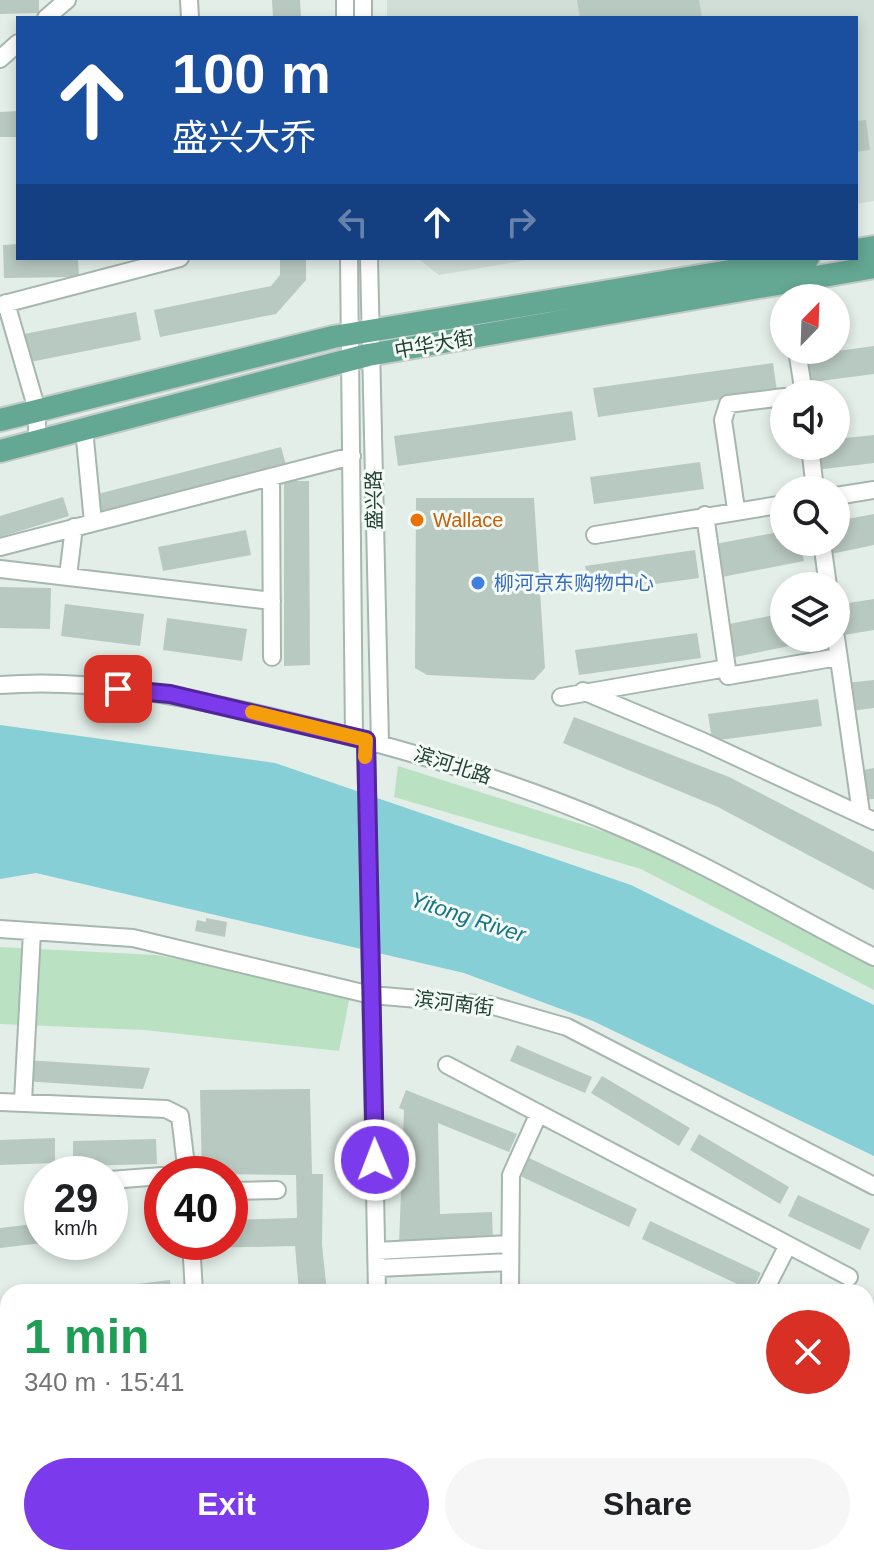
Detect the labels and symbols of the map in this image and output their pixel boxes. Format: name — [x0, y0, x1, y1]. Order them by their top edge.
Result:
north arrow — [770, 284, 850, 364]
street label: 中华大街 — [393, 326, 475, 362]
street label: 盛兴路 — [362, 470, 386, 530]
place label: Wallace — [433, 509, 503, 531]
marker: Wallace — [408, 511, 426, 529]
place label: 柳河京东购物中心 — [494, 572, 654, 594]
marker: 柳河京东购物中心 — [469, 574, 487, 592]
pin — [84, 655, 152, 723]
street label: 滨河北路 — [412, 742, 494, 788]
water label: Yitong River — [407, 887, 530, 948]
street label: 滨河南街 — [413, 987, 495, 1019]
position arrow — [333, 1118, 417, 1202]
speed limit sign: 40 — [144, 1156, 248, 1260]

